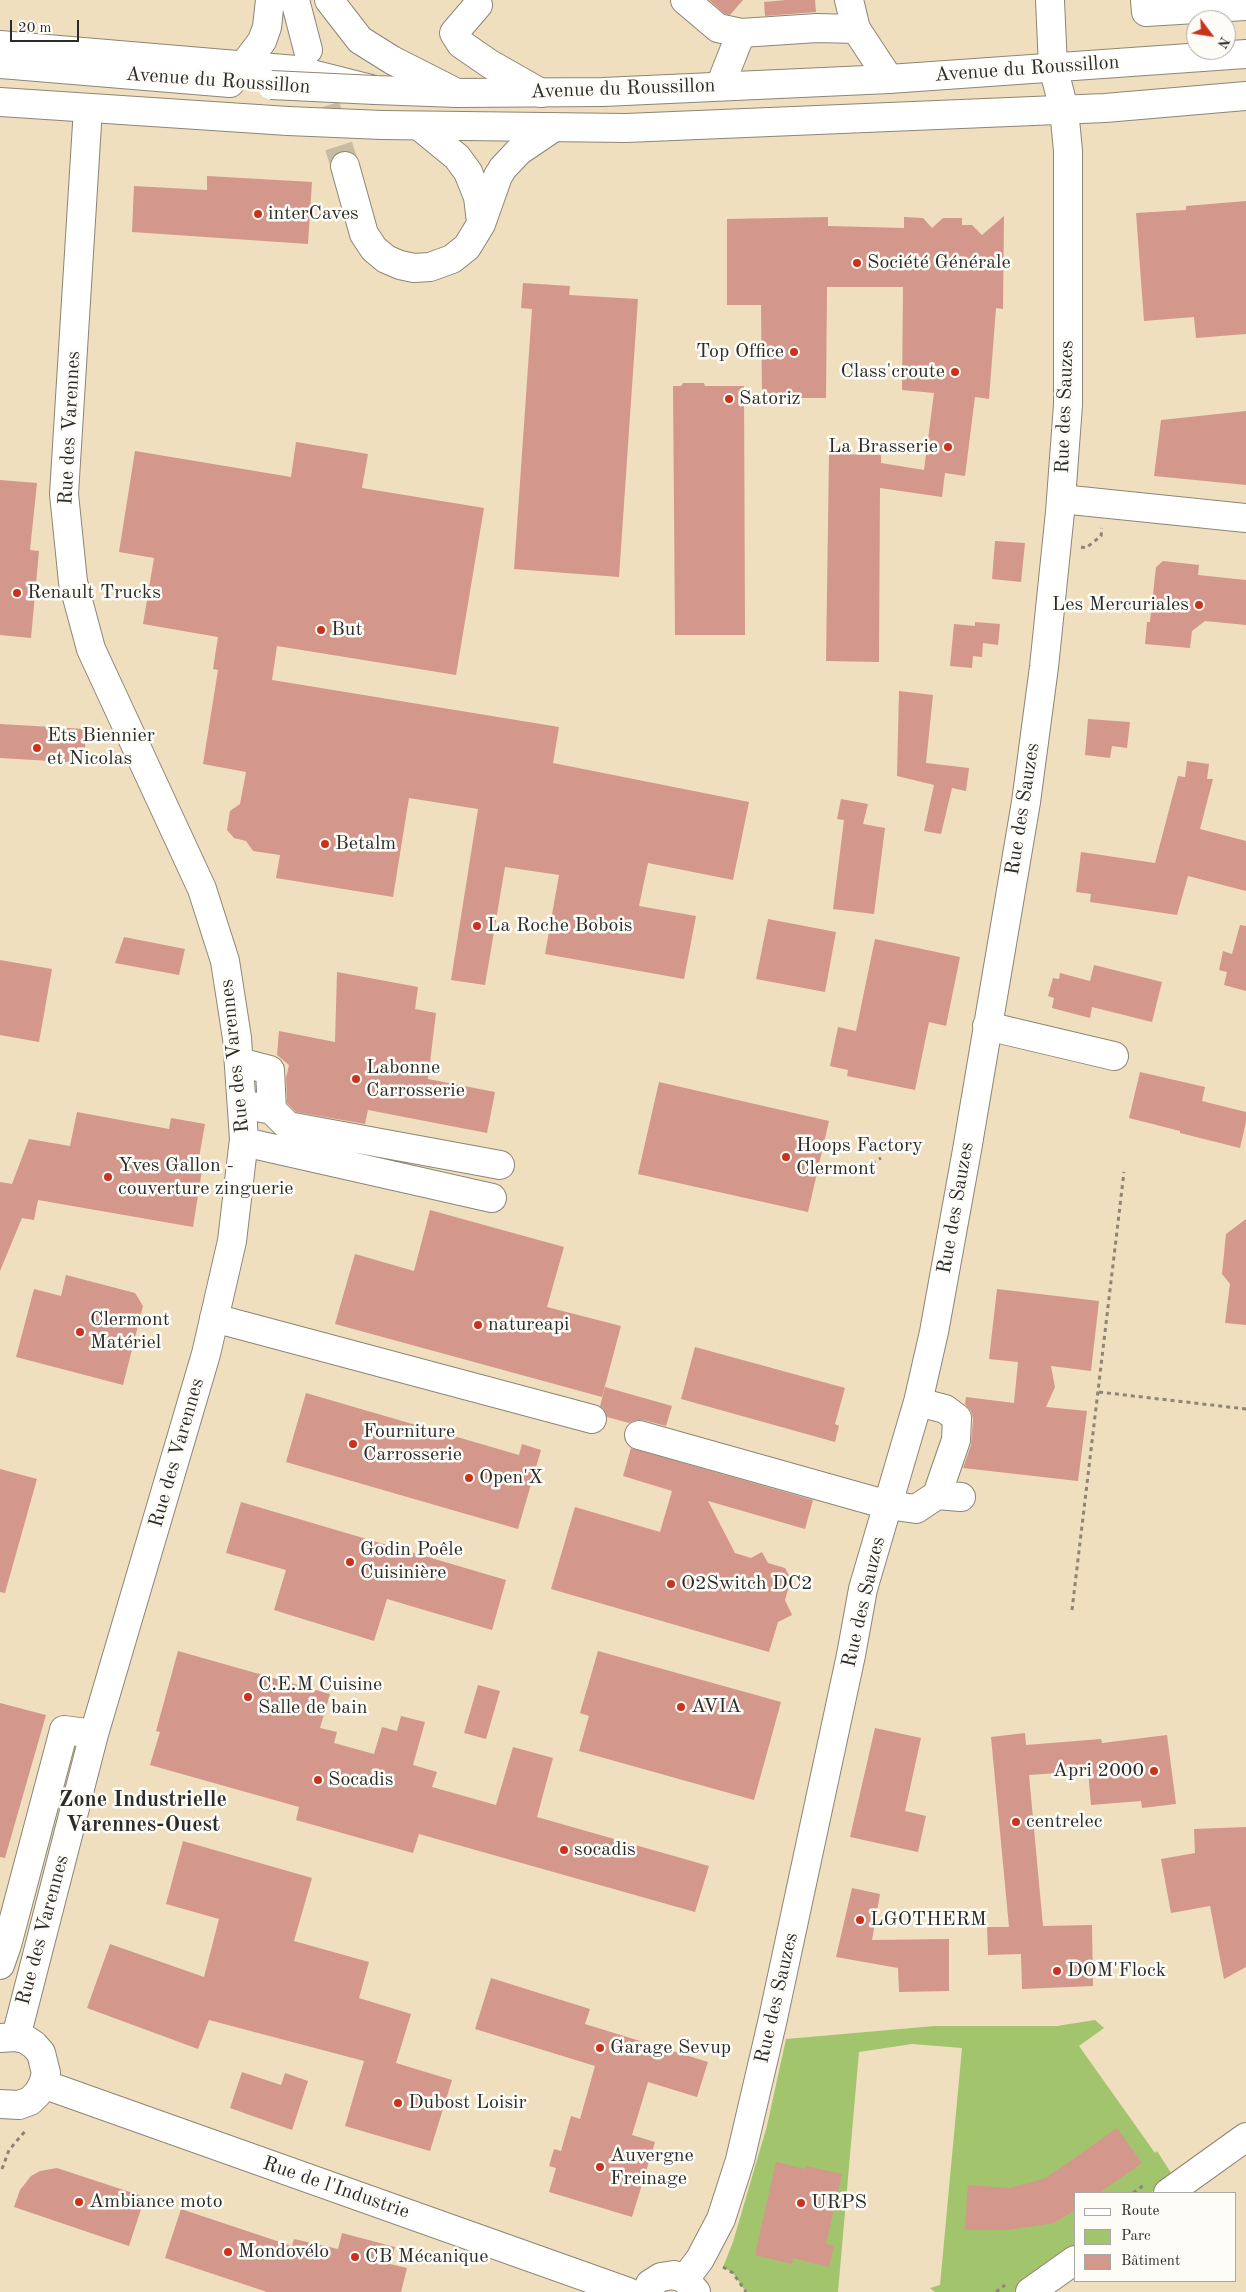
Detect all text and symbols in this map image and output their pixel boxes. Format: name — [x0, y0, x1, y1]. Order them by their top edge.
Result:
scale bar — [12, 10, 81, 42]
north arrow — [1186, 10, 1236, 60]
text: 20 m — [18, 21, 52, 36]
text: N — [1214, 34, 1232, 50]
street label: Avenue du Roussillon — [934, 51, 1120, 87]
street label: Avenue du Roussillon — [125, 63, 311, 99]
street label: Avenue du Roussillon — [530, 74, 716, 104]
place label: interCaves — [268, 202, 359, 226]
marker: interCaves — [252, 208, 264, 220]
place label: Société Générale — [867, 251, 1011, 275]
marker: Société Générale — [851, 257, 863, 269]
place label: Top Office — [696, 340, 784, 364]
street label: Rue des Sauzes — [1051, 340, 1079, 474]
marker: Top Office — [788, 346, 800, 358]
street label: Rue des Varennes — [54, 350, 86, 506]
place label: Class'croute — [840, 360, 945, 384]
marker: Class'croute — [949, 366, 961, 378]
place label: Satoriz — [739, 387, 801, 411]
marker: Satoriz — [723, 393, 735, 405]
place label: La Brasserie — [828, 435, 938, 459]
marker: La Brasserie — [942, 441, 954, 453]
place label: Renault Trucks — [27, 581, 161, 605]
marker: Renault Trucks — [11, 587, 23, 599]
place label: Les Mercuriales — [1052, 593, 1189, 617]
marker: Les Mercuriales — [1193, 599, 1205, 611]
place label: But — [331, 618, 362, 642]
marker: But — [315, 624, 327, 636]
place label: Ets Biennier et Nicolas — [47, 724, 155, 771]
street label: Rue des Sauzes — [1001, 741, 1045, 877]
marker: Ets Biennier et Nicolas — [31, 742, 43, 754]
place label: Betalm — [335, 832, 396, 856]
marker: Betalm — [319, 838, 331, 850]
place label: La Roche Bobois — [487, 914, 632, 938]
marker: La Roche Bobois — [471, 920, 483, 932]
street label: Rue des Varennes — [215, 978, 255, 1134]
place label: Labonne Carrosserie — [366, 1056, 465, 1103]
marker: Labonne Carrosserie — [350, 1073, 362, 1085]
place label: Hoops Factory Clermont — [796, 1134, 923, 1181]
street label: Rue des Sauzes — [933, 1140, 979, 1276]
marker: Hoops Factory Clermont — [780, 1151, 792, 1163]
place label: Yves Gallon - couverture zinguerie — [118, 1154, 294, 1201]
marker: Yves Gallon - couverture zinguerie — [102, 1171, 114, 1183]
place label: Clermont Matériel — [90, 1308, 170, 1355]
place label: natureapi — [488, 1313, 569, 1337]
marker: natureapi — [472, 1319, 484, 1331]
marker: Clermont Matériel — [74, 1326, 86, 1338]
street label: Rue des Varennes — [144, 1376, 210, 1530]
place label: Fourniture Carrosserie — [363, 1420, 462, 1467]
marker: Fourniture Carrosserie — [347, 1438, 359, 1450]
place label: Open'X — [479, 1466, 543, 1490]
marker: Open'X — [463, 1472, 475, 1484]
street label: Rue des Sauzes — [837, 1534, 891, 1670]
place label: Godin Poêle Cuisinière — [360, 1538, 463, 1585]
marker: Godin Poêle Cuisinière — [344, 1556, 356, 1568]
place label: O2Switch DC2 — [681, 1572, 813, 1596]
marker: O2Switch DC2 — [665, 1578, 677, 1590]
place label: C.E.M Cuisine Salle de bain — [258, 1673, 382, 1720]
marker: C.E.M Cuisine Salle de bain — [242, 1691, 254, 1703]
place label: AVIA — [691, 1695, 742, 1719]
marker: AVIA — [675, 1701, 687, 1713]
place label: Apri 2000 — [1053, 1759, 1144, 1783]
marker: Apri 2000 — [1148, 1765, 1160, 1777]
place label: Socadis — [328, 1768, 393, 1792]
marker: Socadis — [312, 1774, 324, 1786]
district label: Zone Industrielle Varennes-Ouest — [59, 1787, 227, 1838]
place label: centrelec — [1026, 1810, 1102, 1834]
marker: centrelec — [1010, 1816, 1022, 1828]
place label: socadis — [574, 1838, 636, 1862]
marker: socadis — [558, 1844, 570, 1856]
street label: Rue des Varennes — [11, 1852, 75, 2008]
place label: LGOTHERM — [870, 1908, 987, 1932]
marker: LGOTHERM — [854, 1914, 866, 1926]
street label: Rue des Sauzes — [750, 1930, 804, 2066]
place label: DOM'Flock — [1067, 1959, 1166, 1983]
marker: DOM'Flock — [1051, 1965, 1063, 1977]
place label: Garage Sevup — [610, 2036, 731, 2060]
marker: Garage Sevup — [594, 2042, 606, 2054]
place label: Dubost Loisir — [408, 2091, 527, 2115]
marker: Dubost Loisir — [392, 2097, 404, 2109]
place label: Auvergne Freinage — [610, 2144, 694, 2191]
street label: Rue de l'Industrie — [260, 2152, 412, 2224]
marker: Auvergne Freinage — [594, 2161, 606, 2173]
place label: Ambiance moto — [89, 2190, 223, 2214]
place label: URPS — [811, 2191, 867, 2215]
legend — [1074, 2192, 1236, 2282]
marker: Ambiance moto — [73, 2196, 85, 2208]
marker: URPS — [795, 2197, 807, 2209]
text: Route — [1121, 2204, 1159, 2219]
text: Parc — [1121, 2229, 1151, 2244]
place label: Mondovélo — [238, 2240, 329, 2264]
place label: CB Mécanique — [365, 2245, 488, 2269]
marker: Mondovélo — [222, 2246, 234, 2258]
marker: CB Mécanique — [349, 2251, 361, 2263]
text: Bâtiment — [1121, 2254, 1180, 2269]

